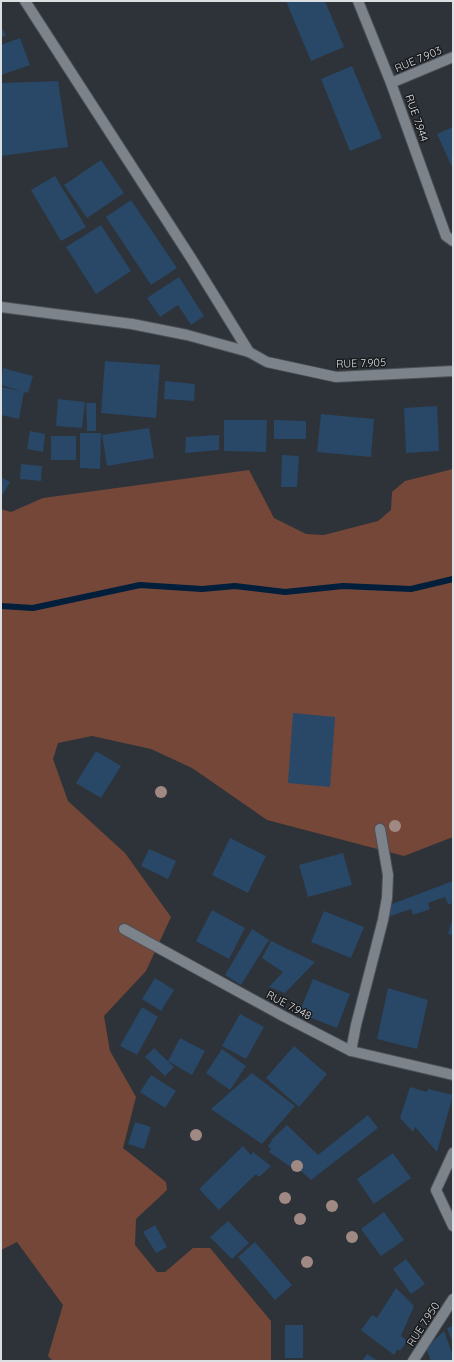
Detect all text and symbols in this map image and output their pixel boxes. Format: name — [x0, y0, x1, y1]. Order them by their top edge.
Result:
street label: RUE 7.903 — [392, 43, 444, 75]
street label: RUE 7.944 — [402, 93, 432, 144]
street label: RUE 7.905 — [336, 355, 386, 371]
street label: RUE 7.948 — [264, 987, 314, 1023]
street label: RUE 7.950 — [404, 1299, 442, 1349]

